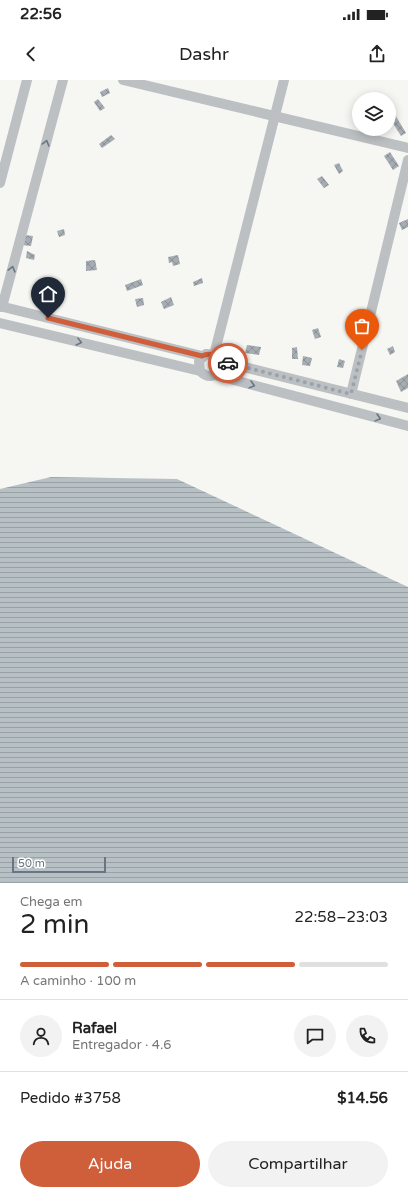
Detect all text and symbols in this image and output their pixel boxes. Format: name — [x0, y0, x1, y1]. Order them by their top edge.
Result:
text: 22:56 — [20, 5, 62, 23]
icon: back — [20, 43, 42, 65]
text: Dashr — [179, 43, 229, 65]
icon: share — [366, 43, 388, 65]
map controls — [352, 92, 396, 136]
button: layers — [352, 92, 396, 136]
one-way arrow — [41, 140, 50, 147]
one-way arrow — [8, 266, 16, 272]
pin — [31, 277, 65, 318]
icon: home — [37, 283, 59, 305]
pin — [345, 309, 379, 350]
icon: bag — [351, 315, 373, 337]
one-way arrow — [75, 337, 82, 346]
courier — [208, 343, 248, 383]
icon: car — [217, 352, 239, 374]
one-way arrow — [249, 380, 256, 389]
one-way arrow — [375, 413, 382, 422]
scale bar — [12, 855, 106, 874]
text: 50 m — [18, 857, 45, 870]
text: Chega em — [20, 894, 83, 910]
text: 22:58–23:03 — [295, 908, 388, 926]
text: 2 min — [20, 909, 89, 940]
text: A caminho · 100 m — [20, 973, 136, 989]
button: person — [20, 1015, 62, 1057]
button: chat — [294, 1015, 336, 1057]
button: phone — [346, 1015, 388, 1057]
text: Rafael — [72, 1019, 117, 1037]
text: Entregador · 4.6 — [72, 1037, 172, 1053]
text: Pedido #3758 — [20, 1089, 121, 1107]
text: $14.56 — [337, 1089, 388, 1107]
button: Ajuda — [20, 1141, 200, 1187]
button: Compartilhar — [208, 1141, 388, 1187]

